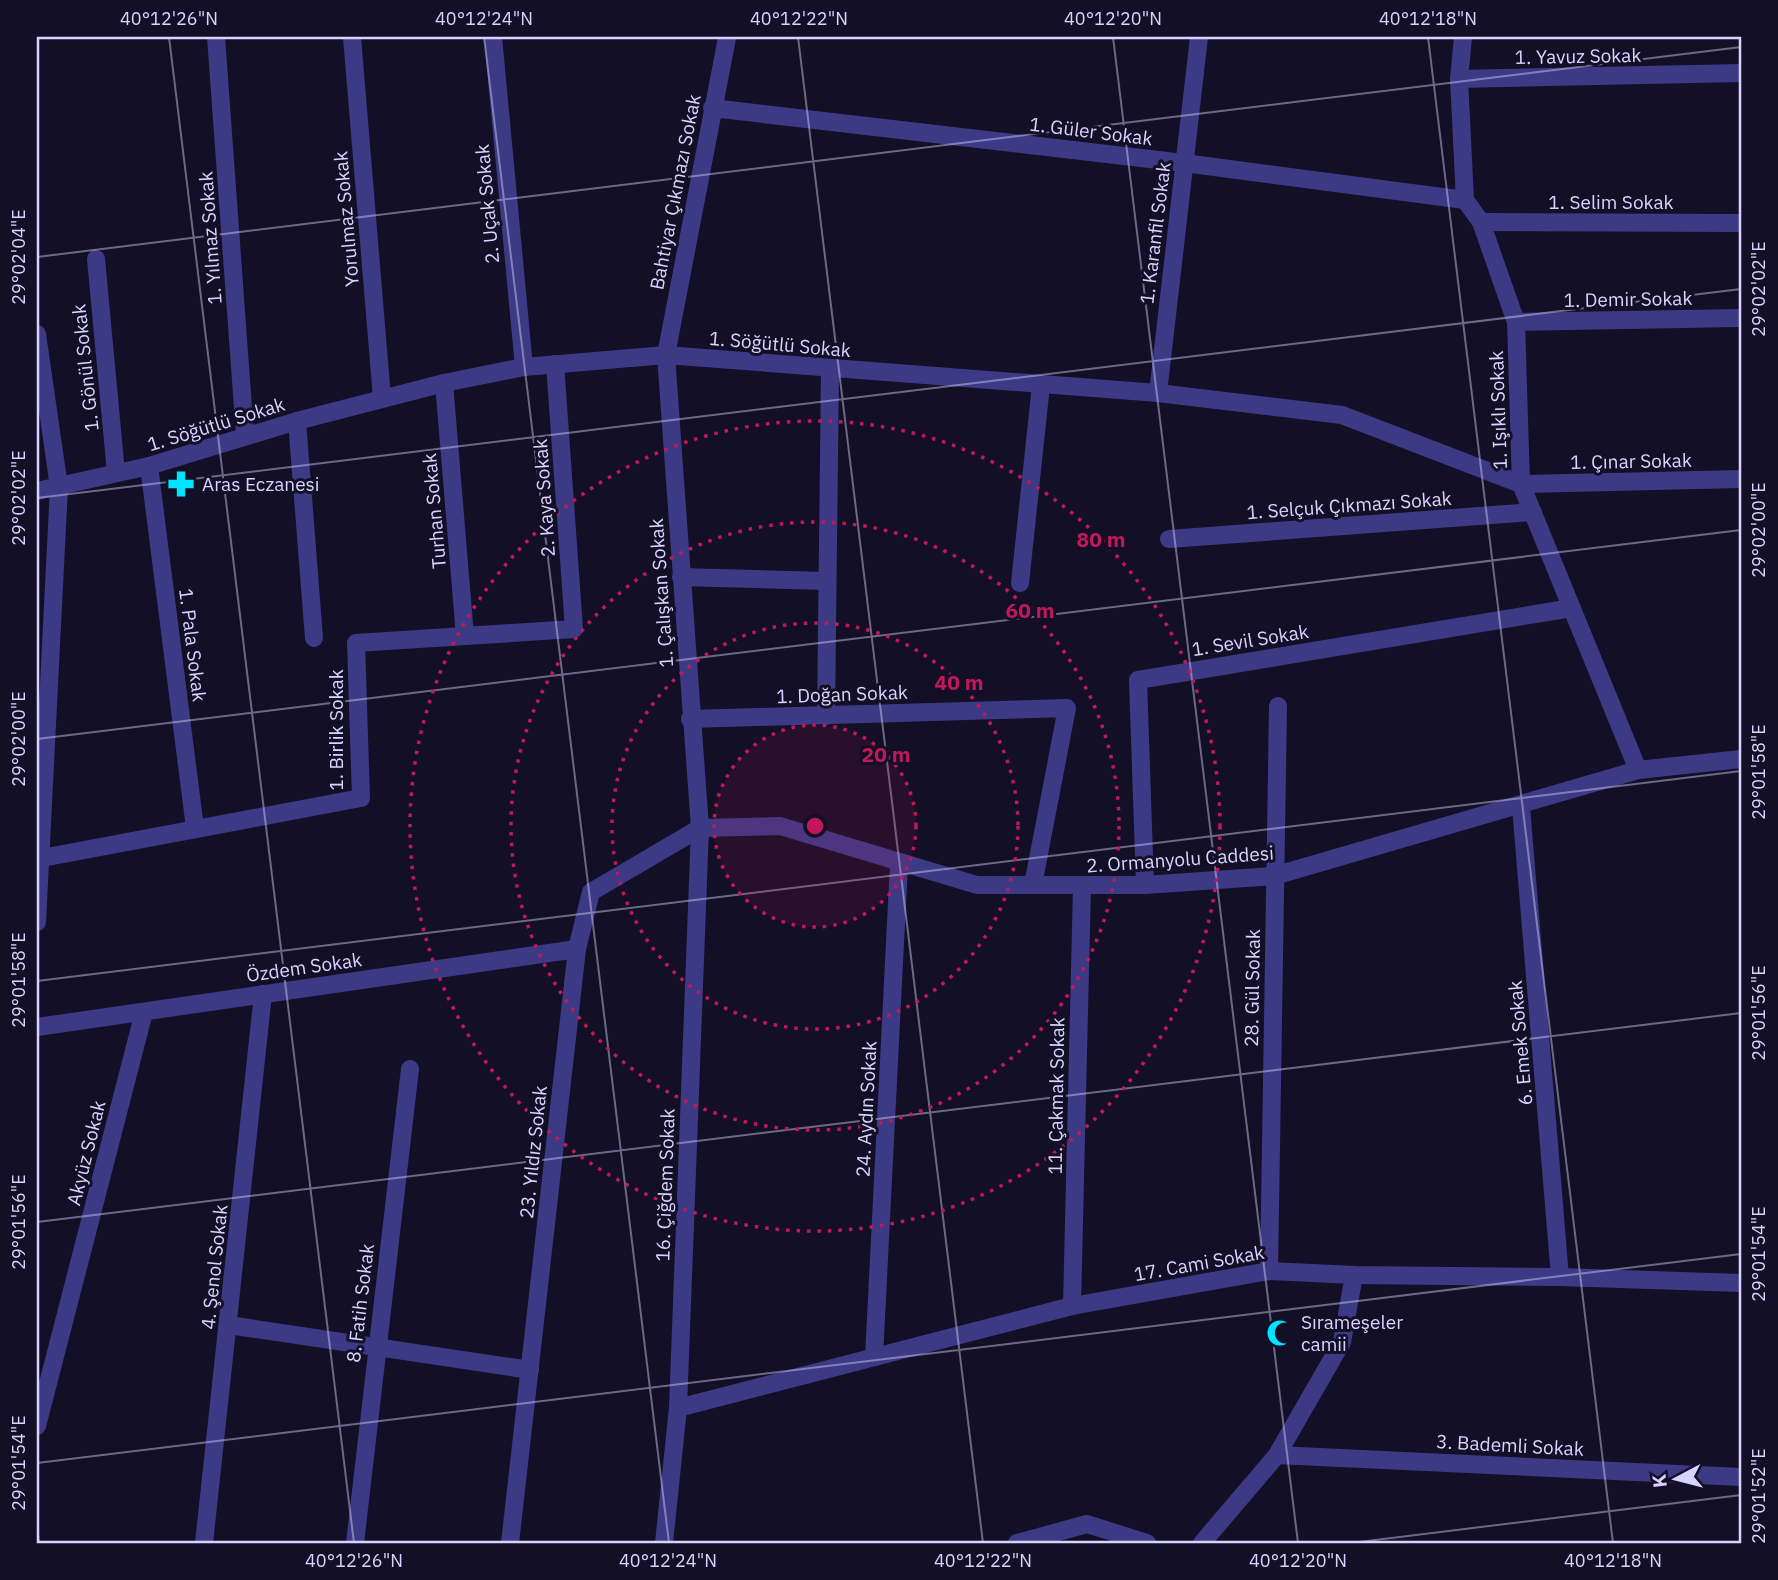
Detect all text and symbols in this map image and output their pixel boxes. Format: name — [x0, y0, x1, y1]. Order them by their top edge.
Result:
text: 40°12'26"N — [120, 7, 218, 30]
text: 40°12'24"N — [435, 7, 533, 30]
text: 40°12'22"N — [750, 7, 848, 30]
text: 40°12'20"N — [1064, 7, 1162, 30]
text: 40°12'18"N — [1379, 7, 1477, 30]
street label: 1. Yavuz Sokak — [1515, 43, 1641, 69]
street label: Bahtiyar Çıkmazı Sokak — [644, 92, 706, 292]
street label: 1. Güler Sokak — [1028, 112, 1154, 150]
street label: 2. Uçak Sokak — [470, 143, 504, 265]
street label: Yorulmaz Sokak — [328, 150, 364, 288]
street label: 1. Karanfil Sokak — [1134, 161, 1176, 305]
street label: 1. Yılmaz Sokak — [193, 171, 227, 305]
street label: 1. Selim Sokak — [1548, 190, 1674, 214]
text: 29°02'04"E — [7, 209, 30, 305]
text: 29°02'02"E — [1747, 241, 1770, 337]
street label: 1. Demir Sokak — [1563, 286, 1693, 312]
street label: 1. Gönül Sokak — [66, 303, 104, 433]
street label: 1. Söğütlü Sokak — [708, 326, 852, 362]
street label: 1. Işıklı Sokak — [1484, 350, 1512, 470]
street label: 1. Söğütlü Sokak — [144, 392, 288, 456]
street label: 2. Kaya Sokak — [528, 438, 560, 558]
street label: 1. Çınar Sokak — [1570, 448, 1692, 474]
text: 29°02'02"E — [7, 450, 30, 546]
street label: Turhan Sokak — [417, 452, 451, 570]
pharmacy icon: Aras Eczanesi — [166, 469, 196, 499]
place label: Aras Eczanesi — [202, 472, 320, 496]
text: 29°02'00"E — [1747, 482, 1770, 578]
street label: 1. Selçuk Çıkmazı Sokak — [1246, 486, 1452, 524]
street label: 1. Çalışkan Sokak — [644, 518, 678, 668]
text: 80 m — [1077, 525, 1125, 553]
street label: 1. Pala Sokak — [174, 587, 212, 703]
text: 60 m — [1006, 596, 1054, 624]
street label: 1. Sevil Sokak — [1190, 619, 1310, 661]
text: 40 m — [935, 668, 983, 696]
street label: 1. Birlik Sokak — [324, 669, 348, 791]
street label: 1. Doğan Sokak — [776, 680, 908, 708]
text: 29°02'00"E — [7, 691, 30, 787]
text: 29°01'58"E — [1747, 724, 1770, 820]
text: 20 m — [862, 740, 910, 768]
centre of rings — [803, 814, 827, 838]
street label: 2. Ormanyolu Caddesi — [1086, 840, 1274, 878]
street label: 28. Gül Sokak — [1239, 929, 1265, 1047]
text: 29°01'58"E — [7, 932, 30, 1028]
street label: Özdem Sokak — [245, 947, 363, 987]
text: 29°01'56"E — [1747, 965, 1770, 1061]
street label: 6. Emek Sokak — [1503, 979, 1537, 1107]
street label: 11. Çakmak Sokak — [1043, 1017, 1069, 1175]
street label: 24. Aydın Sokak — [850, 1040, 882, 1178]
street label: 23. Yıldız Sokak — [514, 1084, 552, 1220]
street label: Akyüz Sokak — [61, 1098, 111, 1208]
street label: 16. Çiğdem Sokak — [650, 1108, 680, 1262]
text: 29°01'56"E — [7, 1174, 30, 1270]
street label: 4. Şenol Sokak — [196, 1203, 232, 1331]
text: 29°01'54"E — [1747, 1206, 1770, 1302]
street label: 17. Cami Sokak — [1132, 1240, 1266, 1286]
street label: 8. Fatih Sokak — [341, 1242, 379, 1364]
place label: Sırameşeler camii — [1301, 1310, 1403, 1356]
mosque icon: Sırameşeler camii — [1265, 1318, 1295, 1348]
text: 29°01'54"E — [7, 1415, 30, 1511]
street label: 3. Bademli Sokak — [1436, 1429, 1584, 1461]
north arrow — [1642, 1444, 1712, 1514]
text: 29°01'52"E — [1747, 1448, 1770, 1544]
text: K — [1646, 1473, 1672, 1489]
text: 40°12'26"N — [305, 1549, 403, 1572]
text: 40°12'24"N — [619, 1549, 717, 1572]
text: 40°12'22"N — [934, 1549, 1032, 1572]
text: 40°12'20"N — [1249, 1549, 1347, 1572]
text: 40°12'18"N — [1564, 1549, 1662, 1572]

